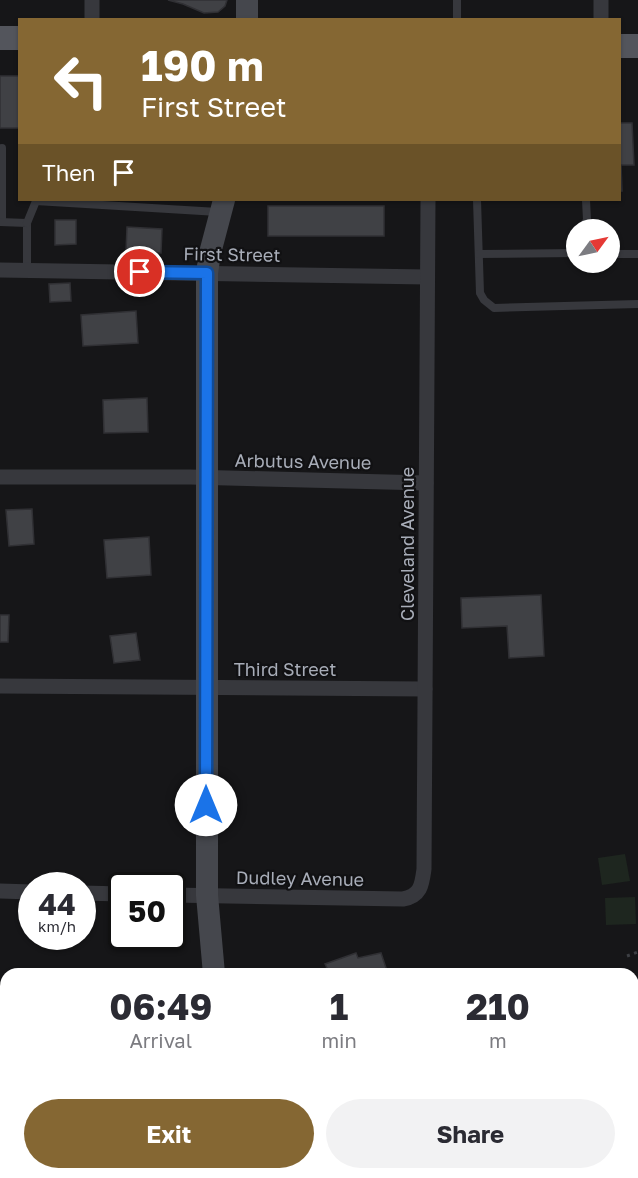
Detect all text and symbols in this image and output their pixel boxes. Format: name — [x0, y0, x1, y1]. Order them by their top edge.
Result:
text: 190 m — [141, 40, 264, 90]
icon: left — [42, 42, 120, 120]
text: First Street — [141, 91, 287, 123]
icon: arrive — [107, 156, 140, 189]
text: Then — [42, 159, 95, 186]
north arrow — [566, 219, 620, 273]
map controls — [566, 219, 620, 273]
street label: First Street — [183, 242, 281, 266]
pin — [114, 246, 165, 297]
icon: arrive — [123, 255, 156, 288]
street label: Arbutus Avenue — [234, 449, 372, 473]
street label: Cleveland Avenue — [396, 467, 418, 621]
street label: Third Street — [234, 658, 336, 680]
position arrow — [174, 773, 238, 837]
street label: Dudley Avenue — [236, 866, 364, 890]
speed limit sign: 50 — [108, 872, 186, 950]
text: 44 — [38, 886, 76, 922]
text: km/h — [38, 917, 76, 935]
text: 06:49 — [109, 985, 212, 1028]
text: 1 — [330, 985, 348, 1028]
text: 210 — [466, 985, 530, 1028]
text: Arrival — [129, 1028, 192, 1052]
text: min — [321, 1028, 357, 1052]
text: m — [489, 1028, 507, 1052]
button: Exit — [24, 1099, 314, 1168]
button: Share — [326, 1099, 615, 1168]

